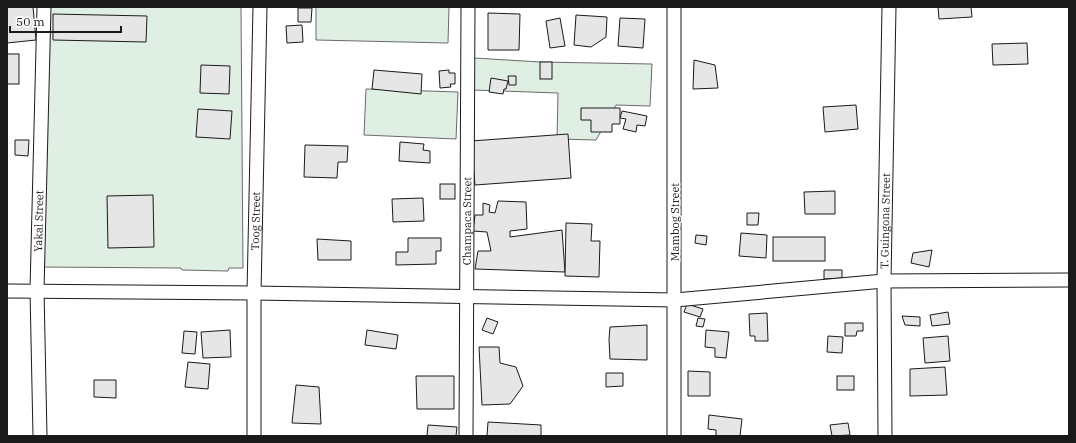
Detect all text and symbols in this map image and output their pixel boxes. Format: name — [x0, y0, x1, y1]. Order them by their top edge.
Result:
scale bar — [10, 8, 121, 34]
text: 50 m — [16, 14, 45, 29]
street label: T. Guingona Street — [877, 173, 893, 269]
street label: Champaca Street — [460, 177, 474, 265]
street label: Mambog Street — [668, 183, 682, 261]
street label: Yakal Street — [31, 190, 46, 252]
street label: Toog Street — [248, 191, 263, 251]

